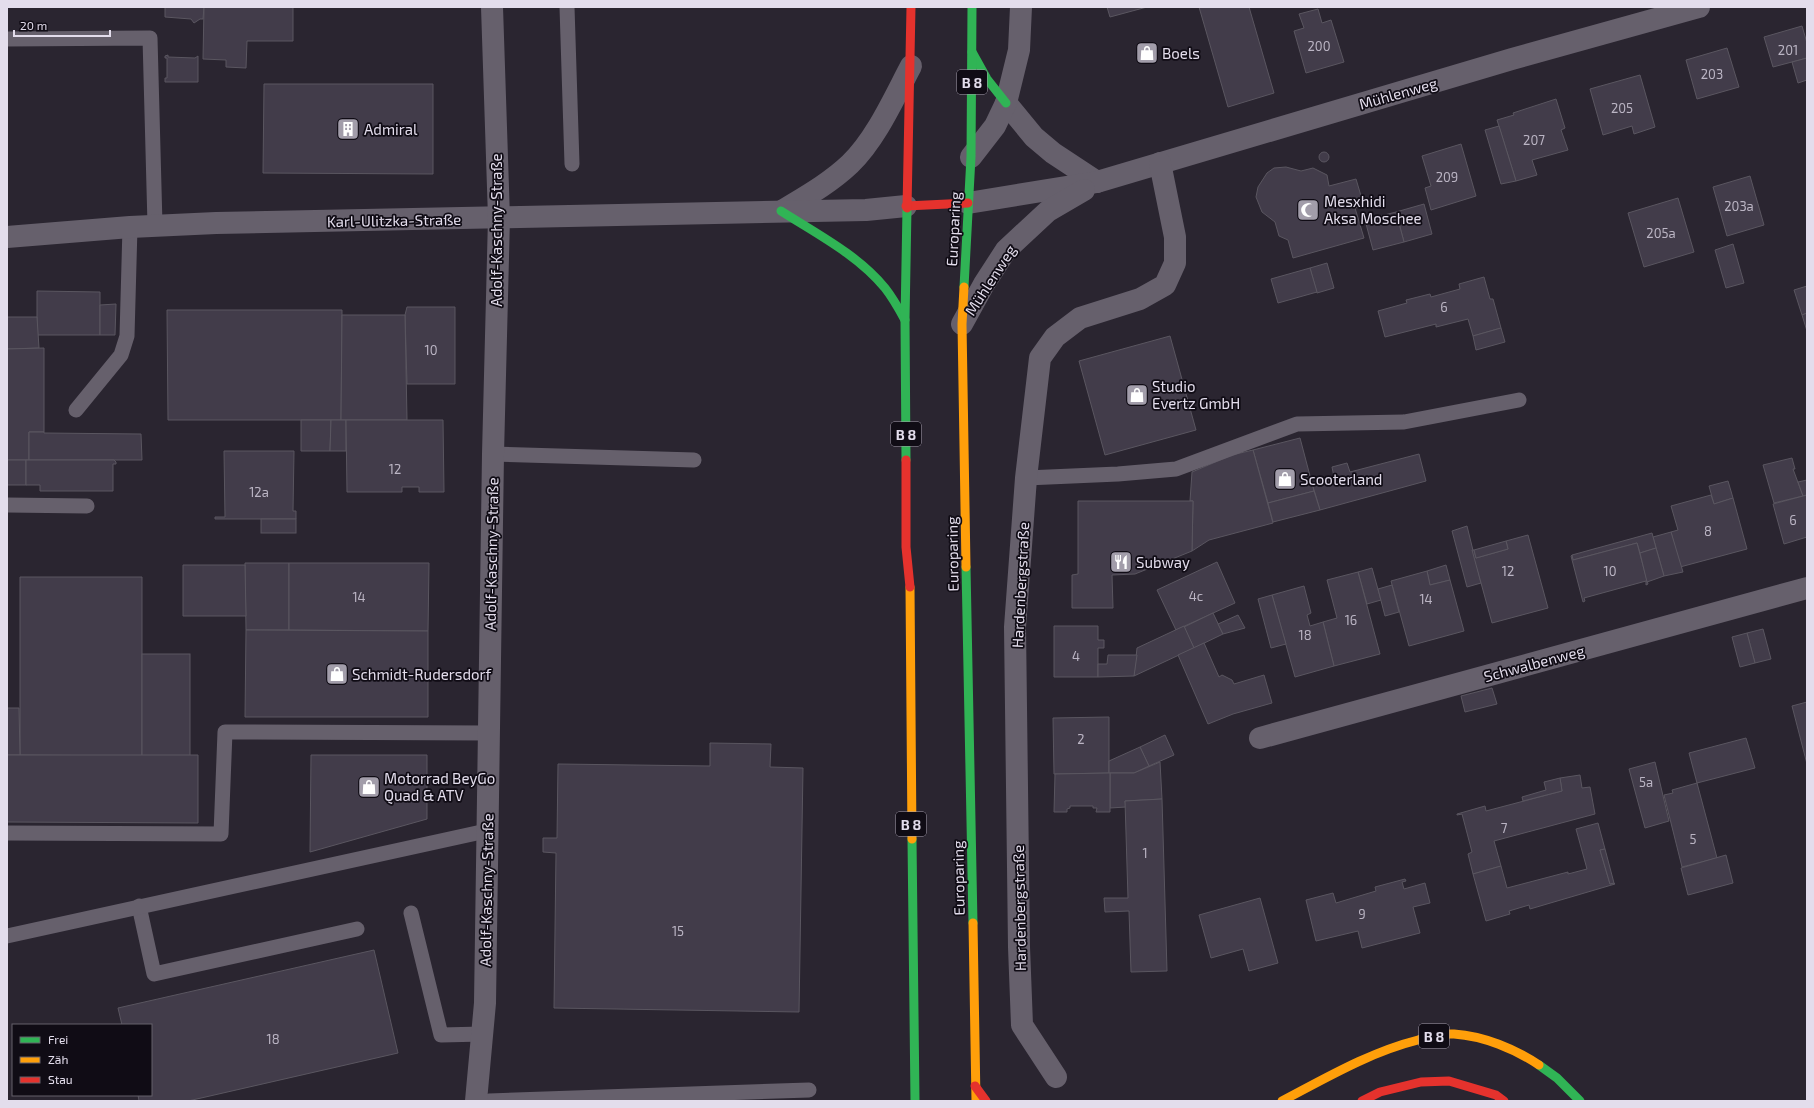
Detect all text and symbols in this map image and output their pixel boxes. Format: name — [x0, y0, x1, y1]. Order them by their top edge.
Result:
scale bar — [14, 12, 110, 38]
text: 20 m — [20, 18, 47, 32]
house number: 200 — [1308, 38, 1330, 54]
shop icon: Boels — [1134, 40, 1160, 66]
house number: 201 — [1778, 42, 1798, 58]
place label: Boels — [1162, 44, 1200, 62]
house number: 203 — [1701, 66, 1723, 82]
road number: B 8 — [957, 70, 987, 94]
street label: Mühlenweg — [1357, 73, 1440, 113]
house number: 205 — [1611, 100, 1633, 116]
building icon: Admiral — [335, 116, 361, 142]
place label: Admiral — [364, 120, 418, 138]
house number: 207 — [1523, 132, 1545, 148]
street label: Adolf-Kaschny-Straße — [487, 153, 505, 307]
house number: 209 — [1436, 169, 1458, 185]
street label: Europaring — [942, 190, 964, 267]
place label: Mesxhidi Aksa Moschee — [1324, 192, 1422, 227]
mosque icon: Mesxhidi Aksa Moschee — [1295, 197, 1321, 223]
house number: 203a — [1724, 198, 1754, 214]
street label: Karl-Ulitzka-Straße — [327, 210, 461, 230]
house number: 205a — [1646, 225, 1676, 241]
street label: Mühlenweg — [961, 241, 1020, 319]
house number: 6 — [1440, 299, 1448, 315]
house number: 10 — [424, 342, 438, 358]
place label: Studio Evertz GmbH — [1152, 377, 1240, 412]
shop icon: Studio Evertz GmbH — [1124, 382, 1150, 408]
road number: B 8 — [891, 422, 921, 446]
house number: 12 — [389, 461, 401, 477]
shop icon: Scooterland — [1272, 466, 1298, 492]
place label: Scooterland — [1300, 470, 1382, 488]
street label: Adolf-Kaschny-Straße — [481, 477, 501, 631]
house number: 12a — [249, 484, 269, 500]
house number: 6 — [1789, 512, 1797, 528]
street label: Europaring — [942, 516, 962, 592]
street label: Hardenbergstraße — [1008, 522, 1032, 648]
house number: 8 — [1704, 523, 1712, 539]
restaurant icon: Subway — [1108, 549, 1134, 575]
place label: Subway — [1136, 553, 1190, 571]
house number: 12 — [1502, 563, 1514, 579]
house number: 10 — [1603, 563, 1617, 579]
house number: 4c — [1189, 588, 1203, 604]
house number: 14 — [352, 589, 366, 605]
house number: 14 — [1419, 591, 1433, 607]
house number: 16 — [1345, 612, 1357, 628]
house number: 18 — [1298, 627, 1312, 643]
street label: Schwalbenweg — [1482, 641, 1587, 685]
house number: 4 — [1072, 648, 1080, 664]
shop icon: Schmidt-Rudersdorf — [324, 661, 350, 687]
place label: Schmidt-Rudersdorf — [352, 665, 492, 683]
house number: 2 — [1077, 731, 1085, 747]
place label: Motorrad BeyGo Quad & ATV — [384, 769, 495, 805]
shop icon: Motorrad BeyGo Quad & ATV — [356, 774, 382, 800]
house number: 5a — [1639, 774, 1653, 790]
road number: B 8 — [896, 812, 926, 836]
street label: Adolf-Kaschny-Straße — [476, 813, 496, 967]
house number: 7 — [1501, 820, 1508, 836]
house number: 5 — [1690, 831, 1697, 847]
street label: Europaring — [948, 840, 968, 916]
street label: Hardenbergstraße — [1009, 845, 1029, 971]
house number: 1 — [1142, 845, 1148, 861]
house number: 9 — [1358, 906, 1366, 922]
house number: 15 — [672, 923, 684, 939]
legend — [12, 1024, 152, 1096]
road number: B 8 — [1419, 1024, 1449, 1048]
house number: 18 — [266, 1031, 280, 1047]
text: Frei — [48, 1032, 68, 1046]
text: Zäh — [48, 1052, 68, 1066]
text: Stau — [48, 1072, 73, 1086]

